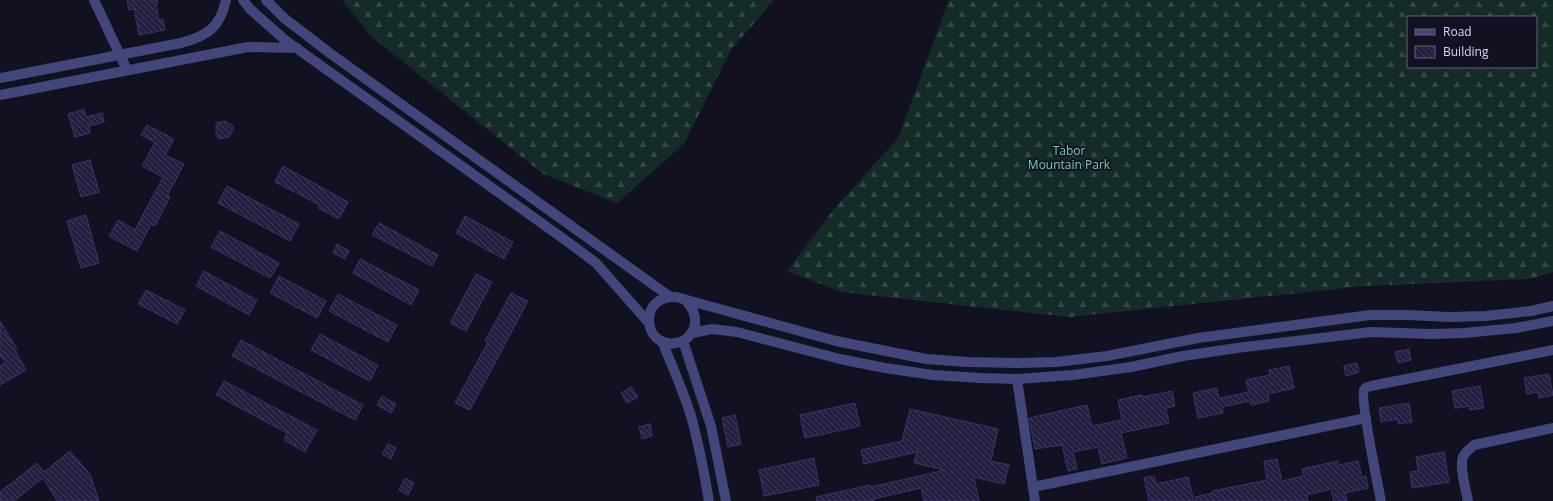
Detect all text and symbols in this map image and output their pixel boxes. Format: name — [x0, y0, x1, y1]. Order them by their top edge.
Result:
legend — [1407, 16, 1537, 68]
text: Road — [1443, 23, 1472, 40]
text: Building — [1443, 43, 1489, 60]
park label: Tabor Mountain Park — [1028, 142, 1111, 173]

